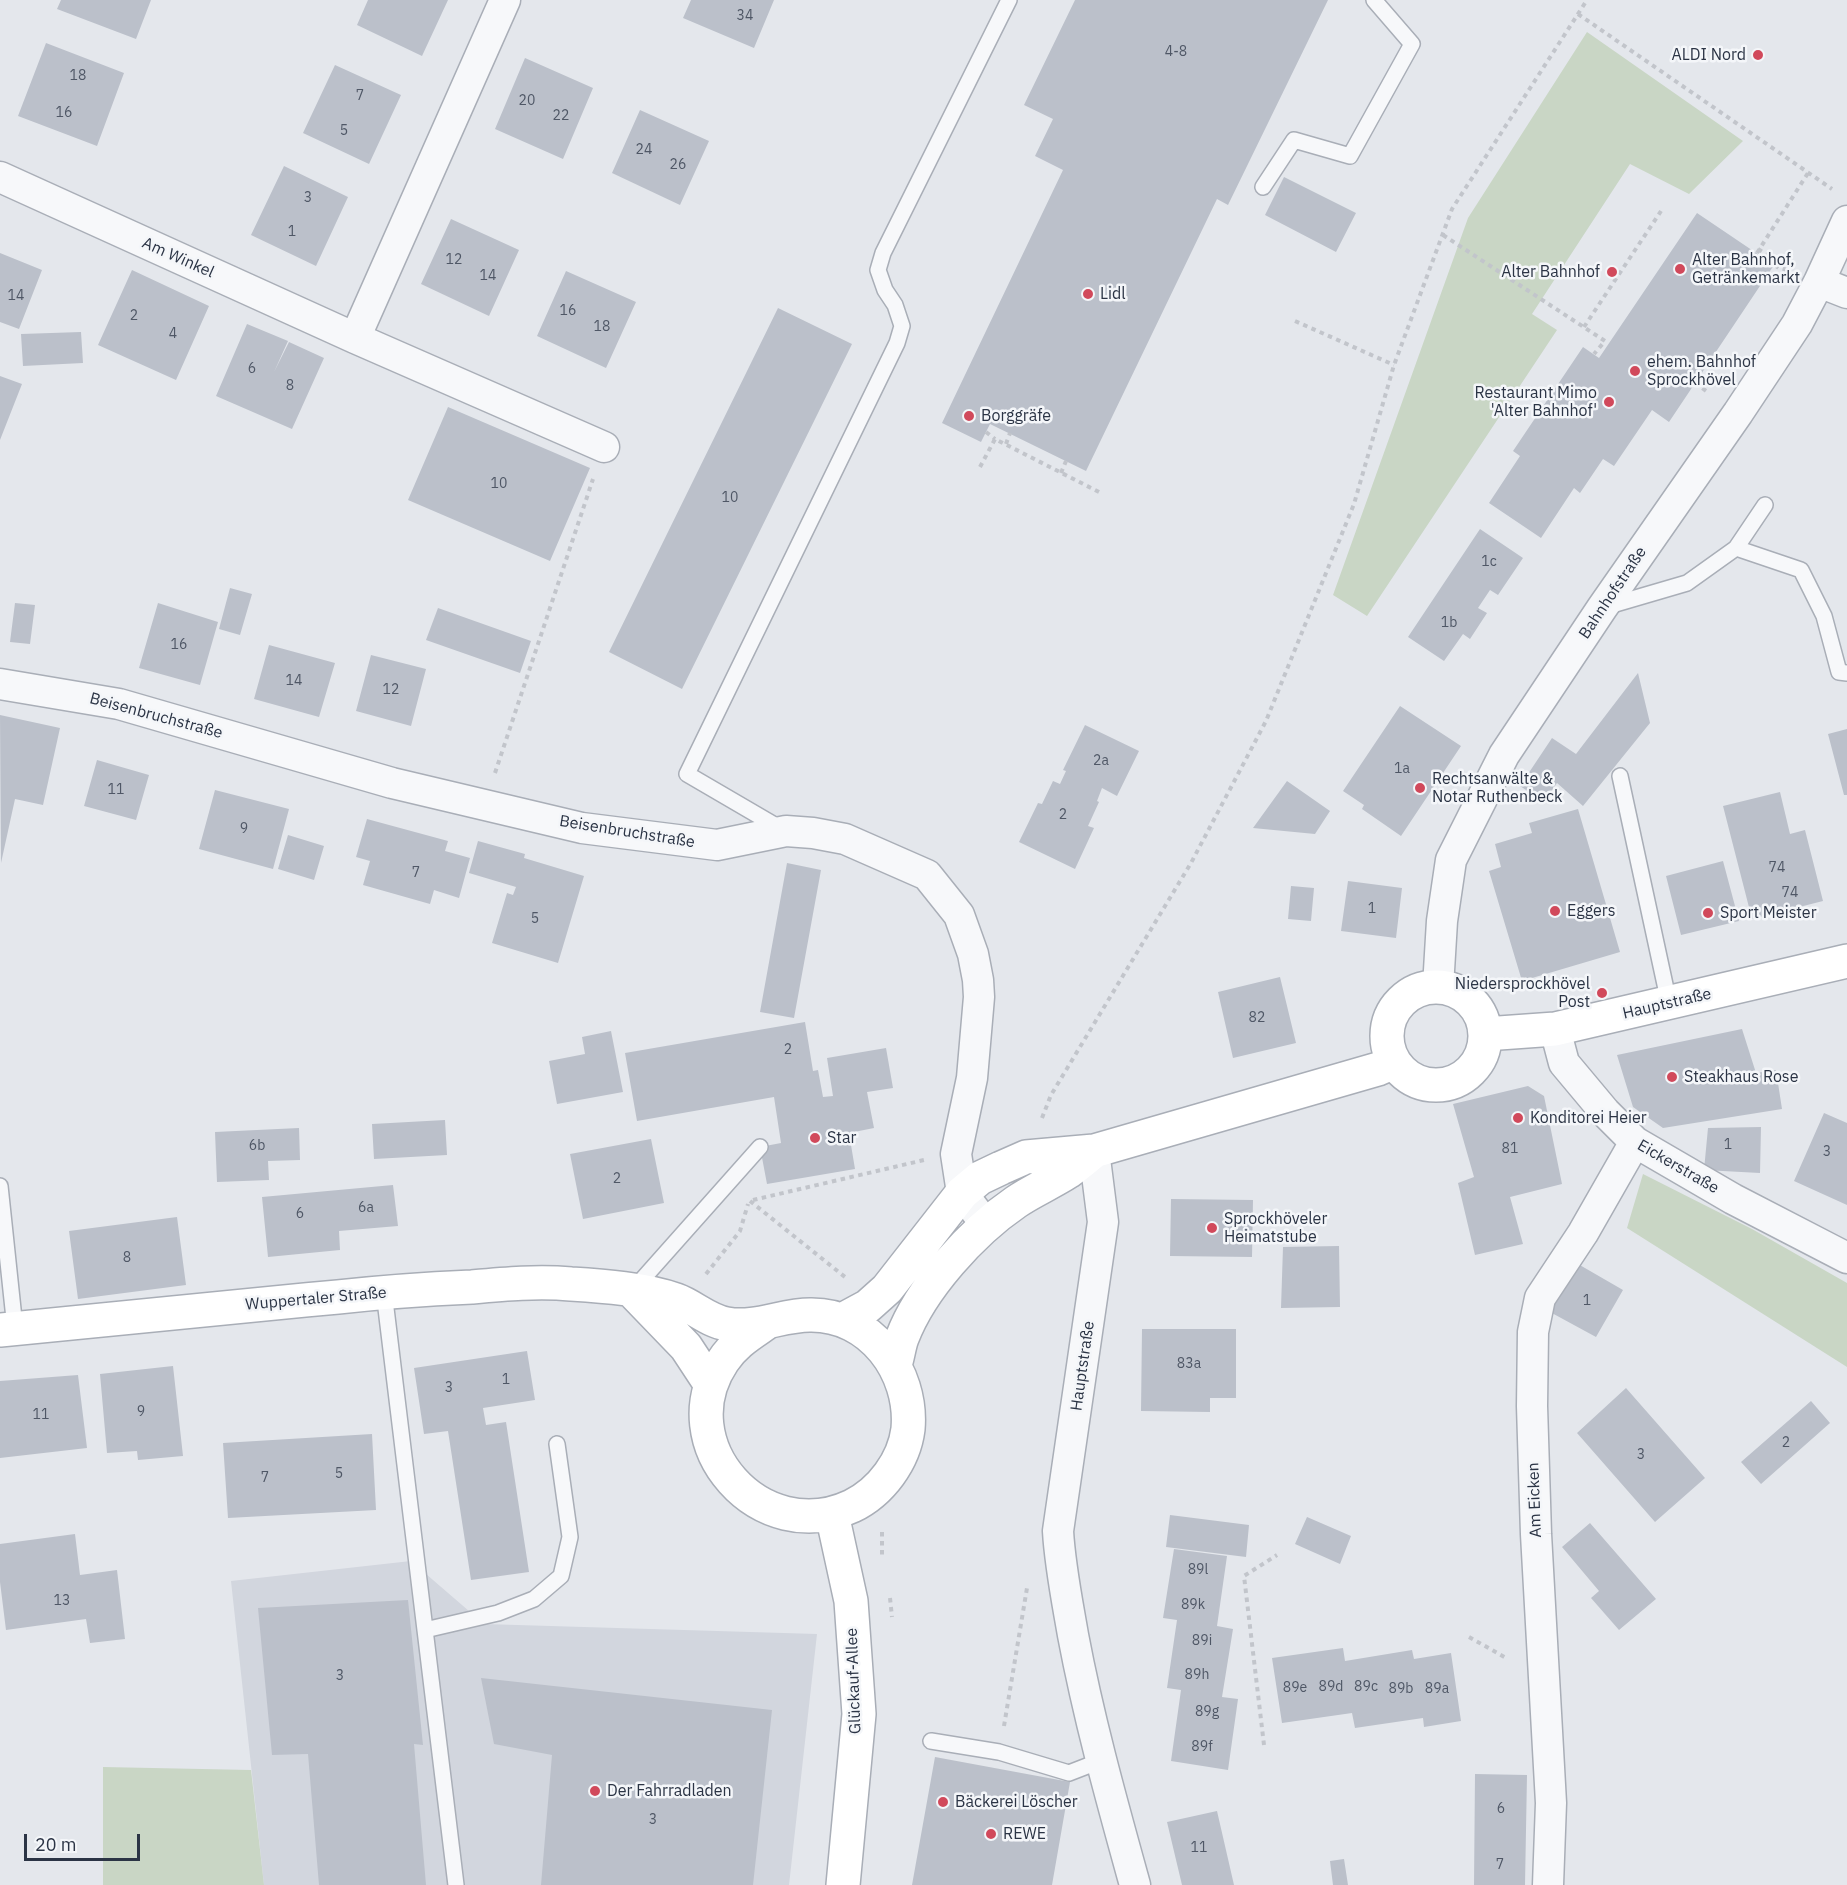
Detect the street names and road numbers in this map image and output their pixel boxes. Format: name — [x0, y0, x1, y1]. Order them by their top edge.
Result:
street label: Am Winkel — [139, 234, 217, 282]
street label: Bahnhofstraße — [1575, 543, 1651, 643]
street label: Beisenbruchstraße — [87, 689, 225, 743]
street label: Beisenbruchstraße — [558, 812, 696, 852]
street label: Hauptstraße — [1621, 984, 1713, 1024]
street label: Eickerstraße — [1634, 1136, 1722, 1198]
street label: Wuppertaler Straße — [245, 1283, 387, 1315]
street label: Hauptstraße — [1067, 1320, 1099, 1412]
street label: Am Eicken — [1524, 1462, 1546, 1538]
street label: Glückauf-Allee — [843, 1628, 865, 1734]

